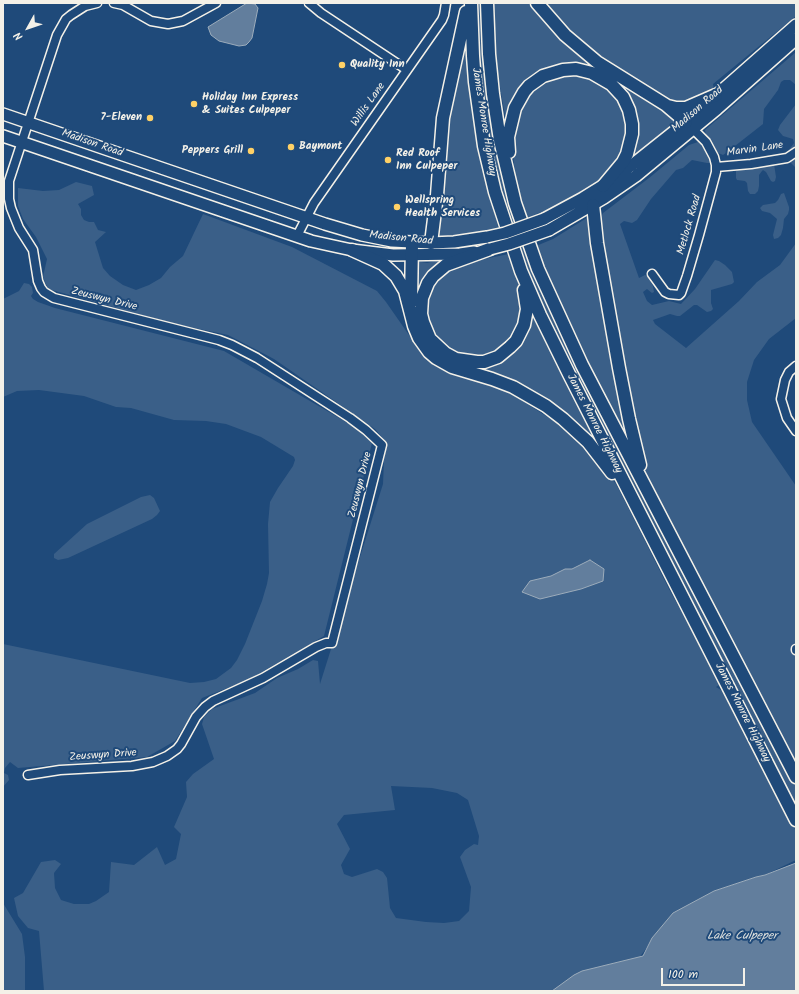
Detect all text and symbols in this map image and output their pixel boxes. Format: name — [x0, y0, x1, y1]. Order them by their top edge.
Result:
north arrow — [8, 8, 48, 48]
text: N — [10, 27, 28, 44]
place label: Quality Inn — [350, 58, 404, 72]
marker: Quality Inn — [337, 60, 347, 70]
street label: James Monroe Highway — [468, 67, 498, 177]
street label: Willis Lane — [349, 81, 389, 129]
street label: Madison Road — [670, 84, 726, 136]
place label: Holiday Inn Express & Suites Culpeper — [202, 91, 298, 117]
marker: Holiday Inn Express & Suites Culpeper — [189, 99, 199, 109]
place label: 7-Eleven — [101, 111, 142, 125]
marker: 7-Eleven — [145, 113, 155, 123]
street label: Madison Road — [60, 127, 124, 161]
street label: Marvin Lane — [726, 139, 784, 161]
place label: Baymont — [299, 140, 342, 154]
marker: Baymont — [286, 142, 296, 152]
place label: Peppers Grill — [182, 144, 243, 158]
marker: Peppers Grill — [246, 146, 256, 156]
place label: Red Roof Inn Culpeper — [396, 147, 457, 173]
marker: Red Roof Inn Culpeper — [383, 155, 393, 165]
street label: Metlock Road — [675, 193, 705, 257]
place label: Wellspring Health Services — [405, 194, 480, 220]
marker: Wellspring Health Services — [392, 202, 402, 212]
street label: Madison Road — [369, 229, 433, 249]
street label: Zeuswyn Drive — [70, 285, 138, 315]
street label: James Monroe Highway — [563, 372, 625, 476]
street label: Zeuswyn Drive — [346, 451, 376, 519]
street label: James Monroe Highway — [711, 661, 773, 765]
street label: Zeuswyn Drive — [69, 747, 137, 765]
water label: Lake Culpeper — [707, 930, 777, 944]
scale bar — [663, 960, 747, 986]
text: 100 m — [668, 965, 698, 984]

